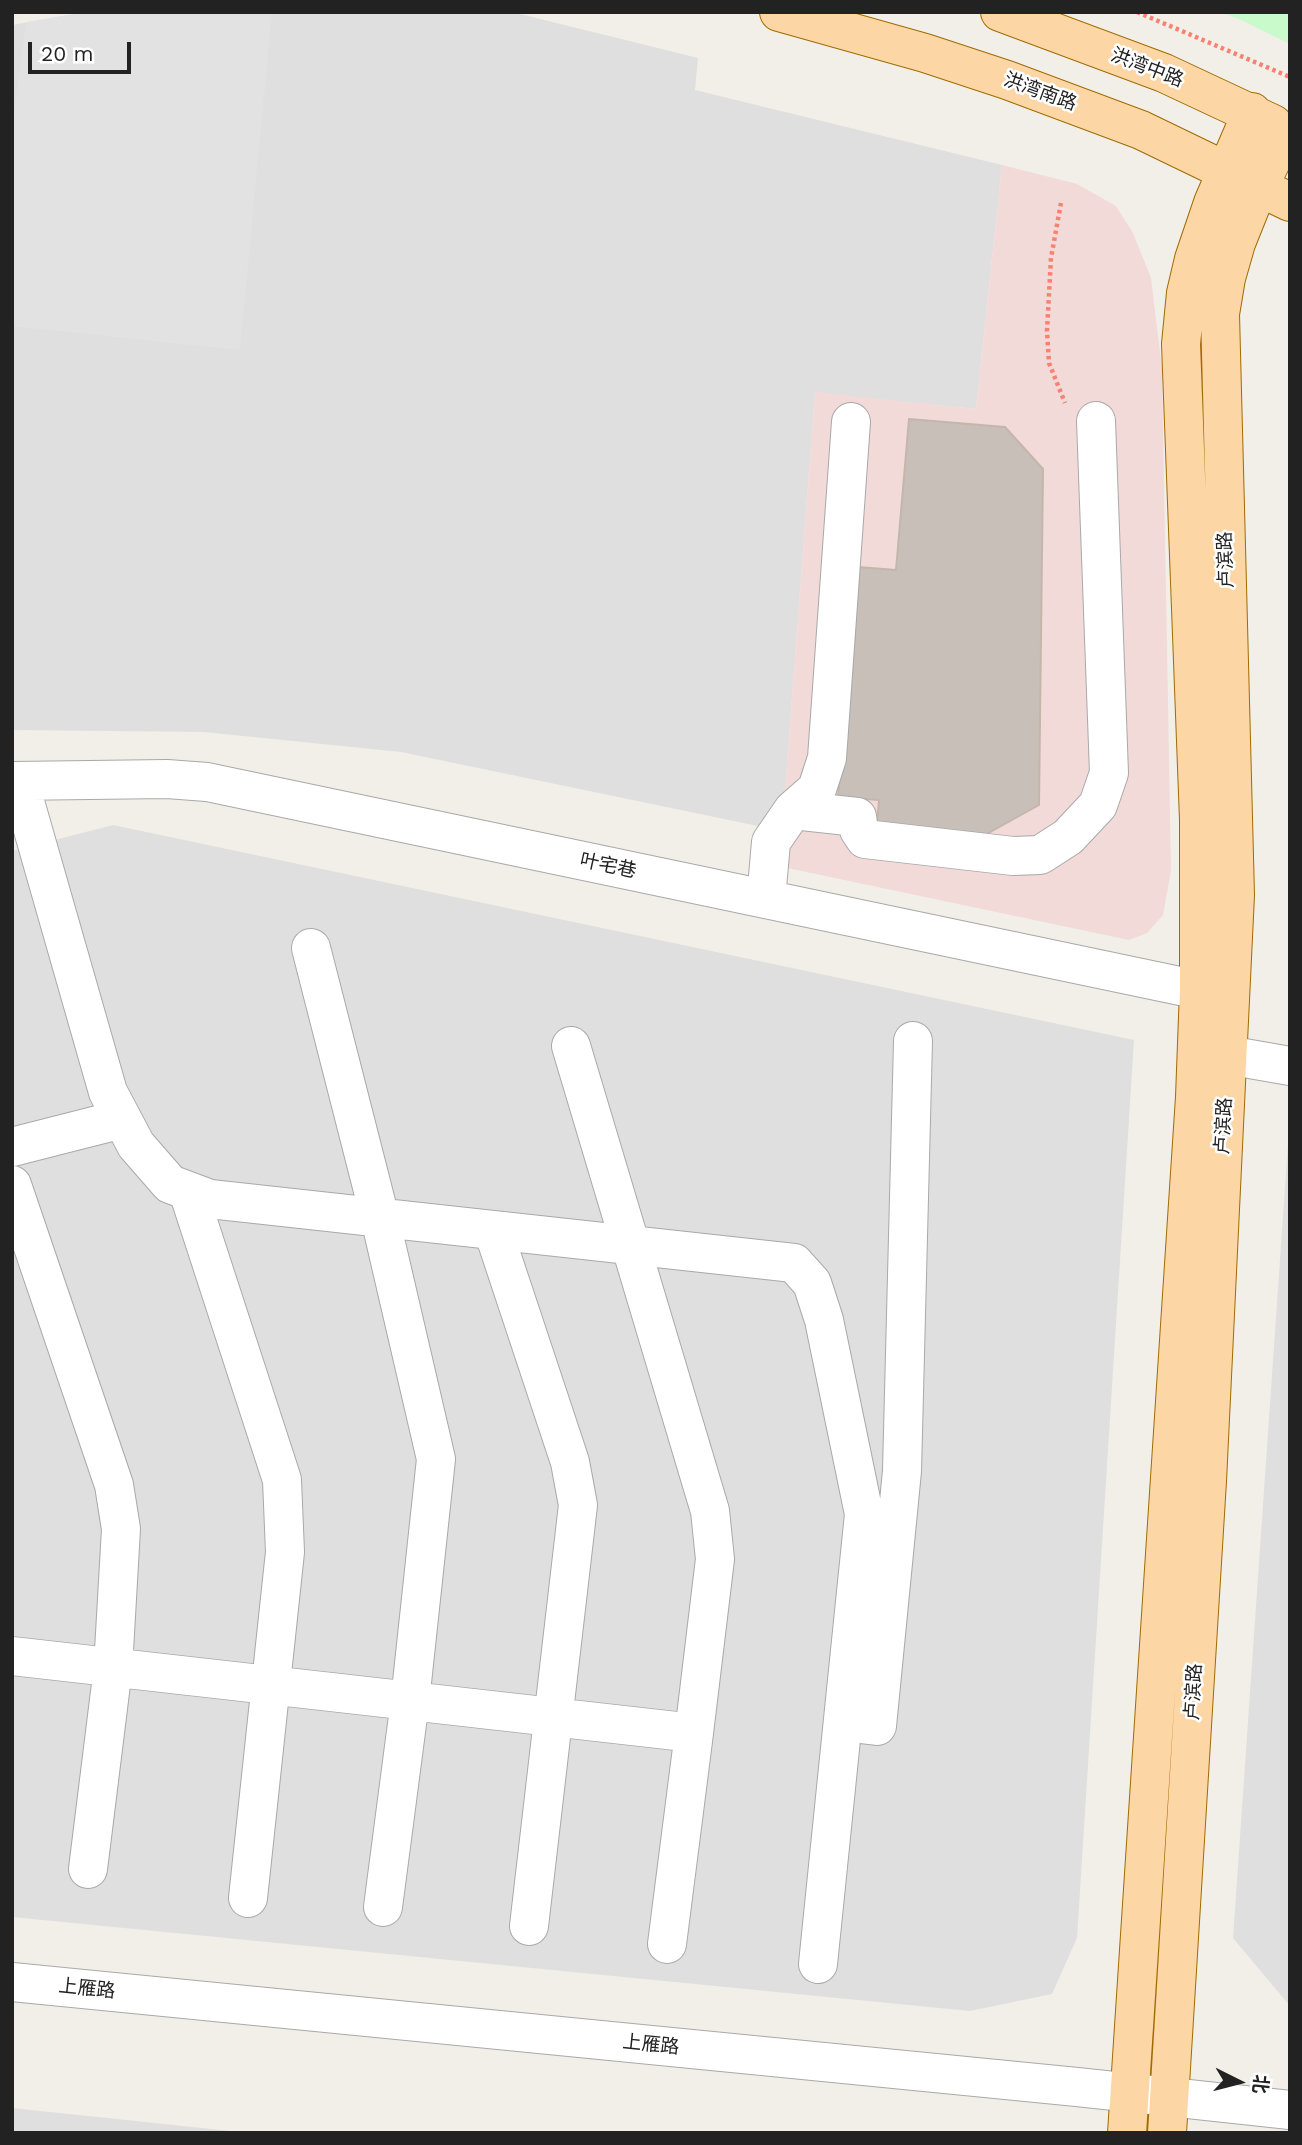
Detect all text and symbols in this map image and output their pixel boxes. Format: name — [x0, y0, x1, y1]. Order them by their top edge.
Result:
scale bar — [32, 28, 135, 72]
text: 20 m — [41, 41, 93, 66]
street label: 洪湾中路 — [1107, 44, 1187, 92]
street label: 洪湾南路 — [1000, 68, 1080, 116]
street label: 卢滨路 — [1214, 531, 1238, 589]
street label: 叶宅巷 — [578, 849, 638, 883]
street label: 卢滨路 — [1211, 1097, 1237, 1155]
street label: 卢滨路 — [1181, 1663, 1207, 1721]
street label: 上雁路 — [57, 1975, 117, 2003]
street label: 上雁路 — [621, 2031, 681, 2059]
north arrow — [1204, 2047, 1274, 2117]
text: 北 — [1248, 2074, 1273, 2095]

